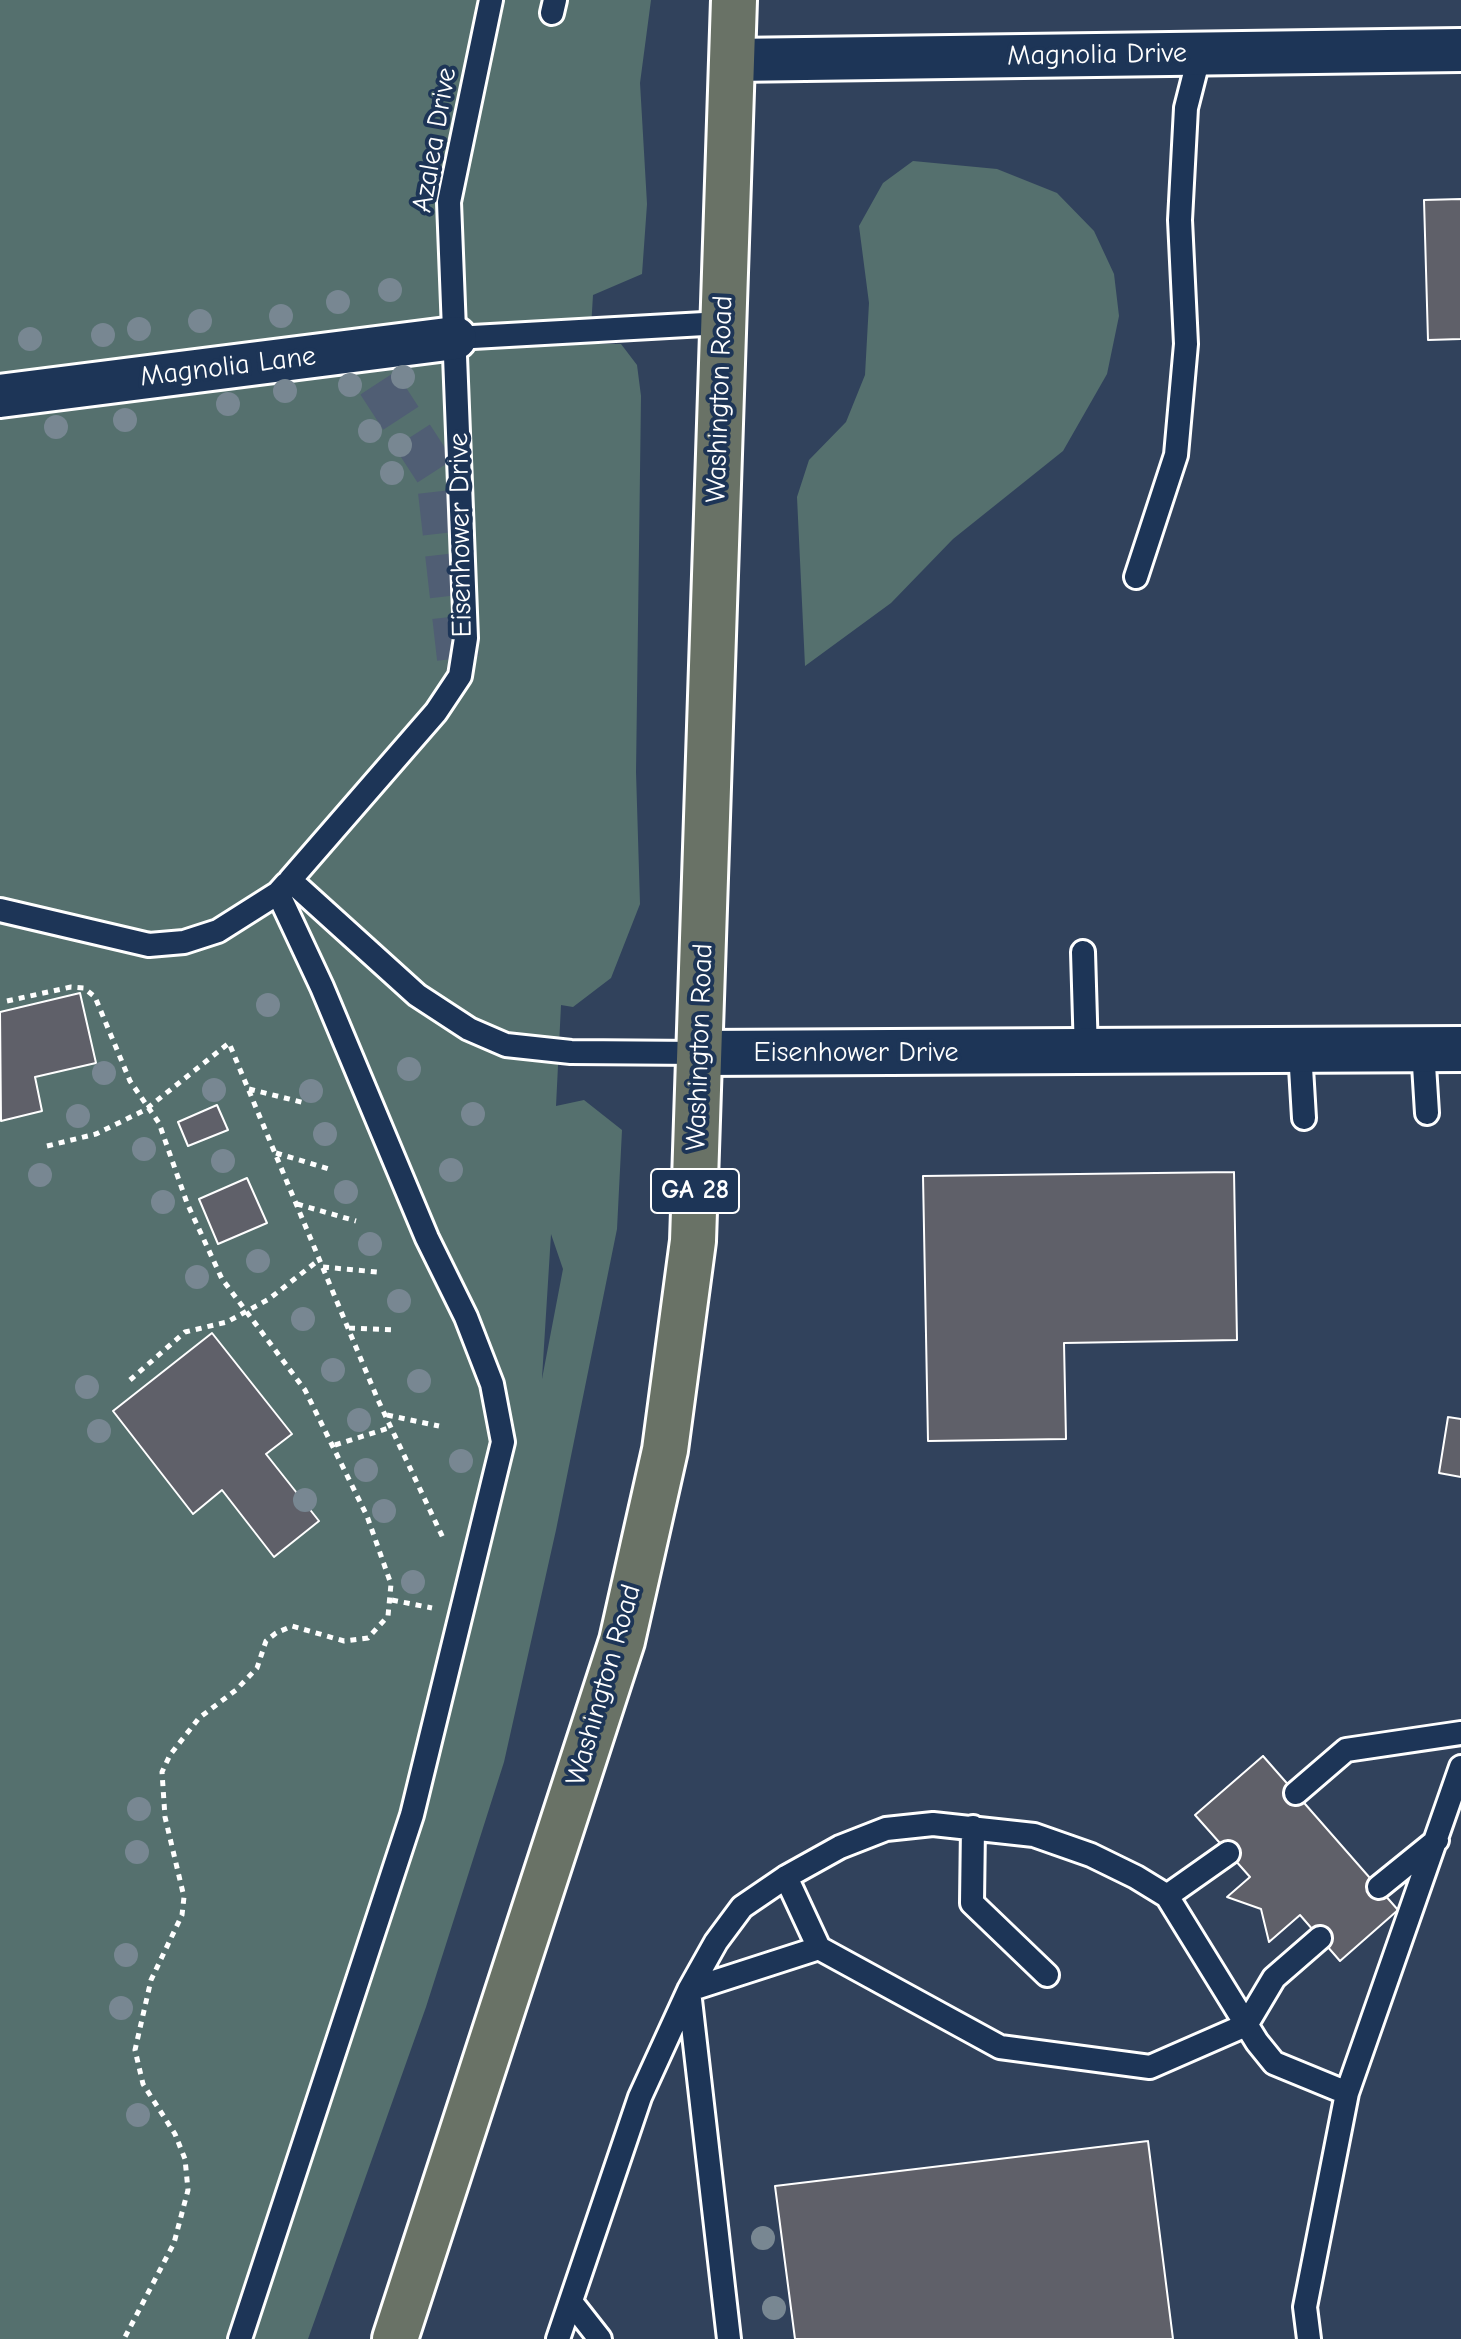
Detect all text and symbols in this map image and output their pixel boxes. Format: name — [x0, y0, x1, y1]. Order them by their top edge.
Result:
street label: Magnolia Drive — [1007, 37, 1187, 73]
street label: Azalea Drive — [406, 65, 464, 215]
street label: Washington Road — [700, 295, 740, 503]
street label: Magnolia Lane — [138, 340, 318, 394]
street label: Eisenhower Drive — [442, 432, 480, 638]
street label: Washington Road — [680, 943, 720, 1151]
street label: Eisenhower Drive — [754, 1036, 958, 1070]
road number: GA 28 — [651, 1169, 739, 1213]
street label: Washington Road — [559, 1581, 649, 1789]

